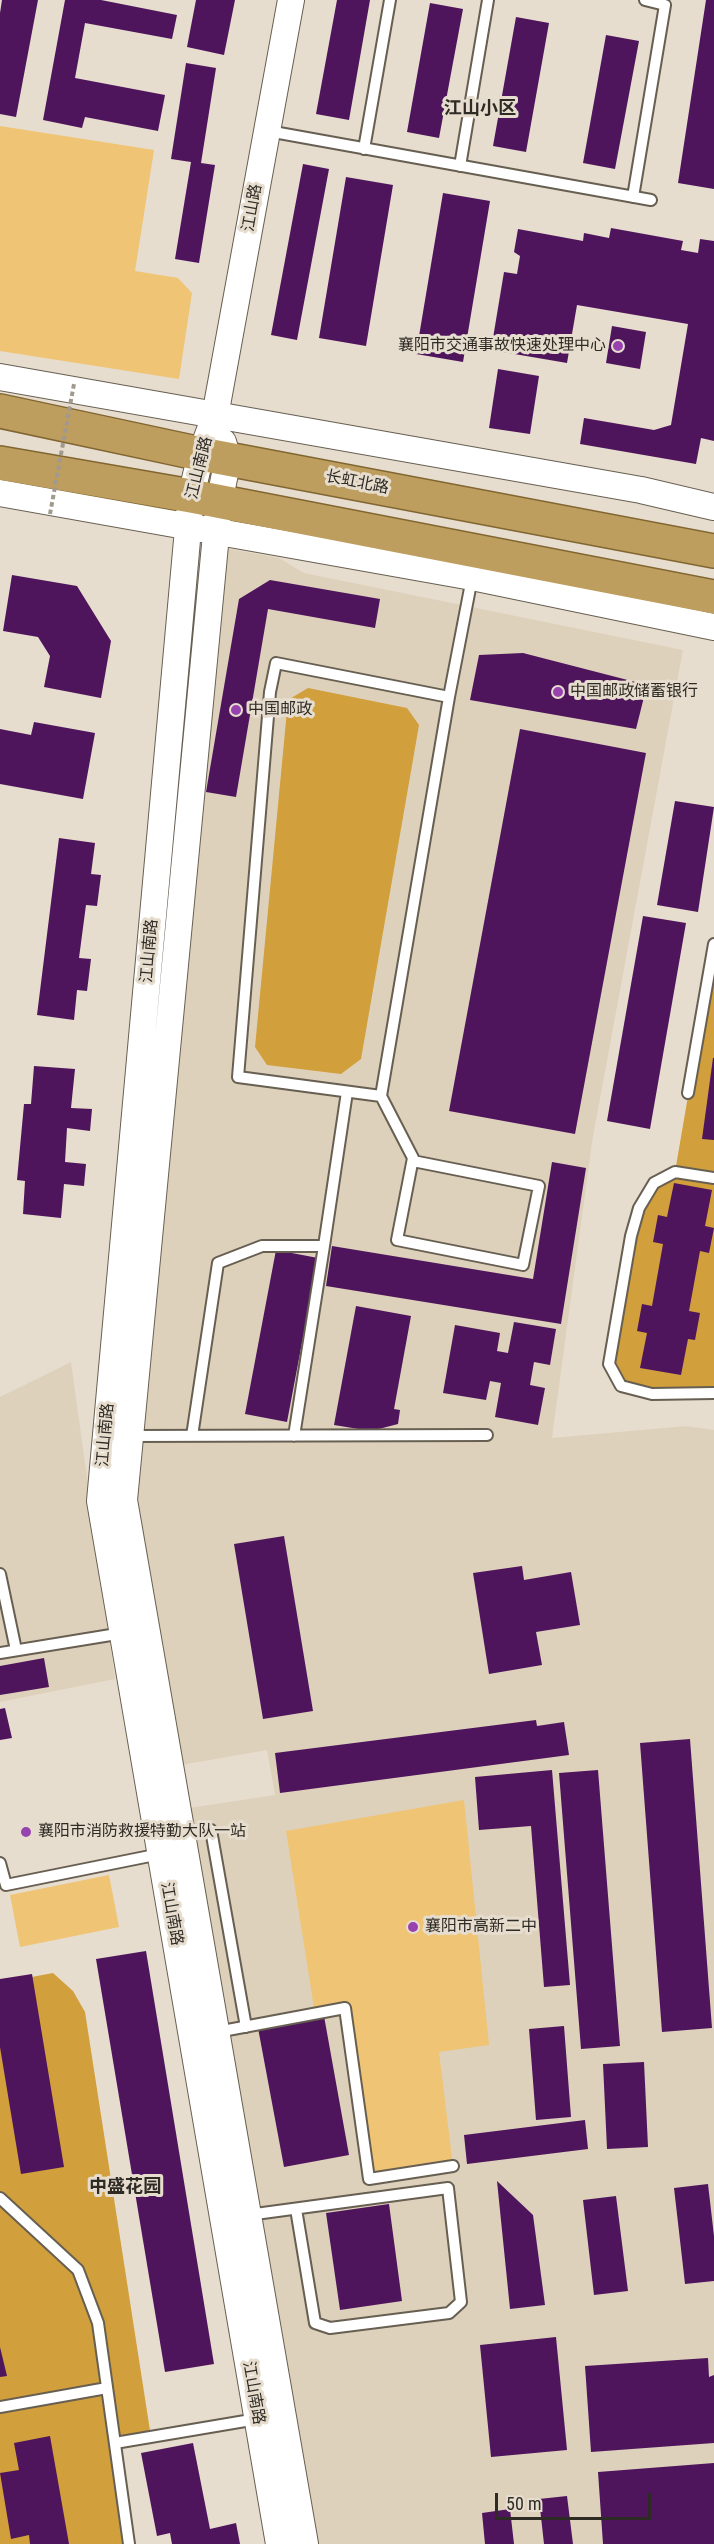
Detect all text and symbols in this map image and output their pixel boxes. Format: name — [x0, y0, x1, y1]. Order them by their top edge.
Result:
district label: 江山小区 — [444, 98, 516, 120]
street label: 江山路 — [239, 183, 267, 233]
place label: 襄阳市交通事故快速处理中心 — [398, 336, 606, 356]
marker: 襄阳市交通事故快速处理中心 — [611, 339, 625, 353]
street label: 江山南路 — [183, 435, 217, 501]
street label: 长虹北路 — [324, 467, 390, 499]
place label: 中国邮政储蓄银行 — [570, 682, 698, 702]
marker: 中国邮政储蓄银行 — [551, 685, 565, 699]
place label: 中国邮政 — [248, 700, 312, 720]
marker: 中国邮政 — [229, 703, 243, 717]
street label: 江山南路 — [138, 918, 162, 984]
street label: 江山南路 — [94, 1402, 118, 1468]
place label: 襄阳市消防救援特勤大队一站 — [38, 1822, 246, 1842]
marker: 襄阳市消防救援特勤大队一站 — [19, 1825, 33, 1839]
street label: 江山南路 — [156, 1881, 186, 1947]
place label: 襄阳市高新二中 — [425, 1917, 537, 1937]
marker: 襄阳市高新二中 — [406, 1920, 420, 1934]
district label: 中盛花园 — [89, 2176, 161, 2198]
street label: 江山南路 — [238, 2360, 268, 2426]
scale bar — [498, 2481, 654, 2519]
text: 50 m — [506, 2493, 541, 2514]

